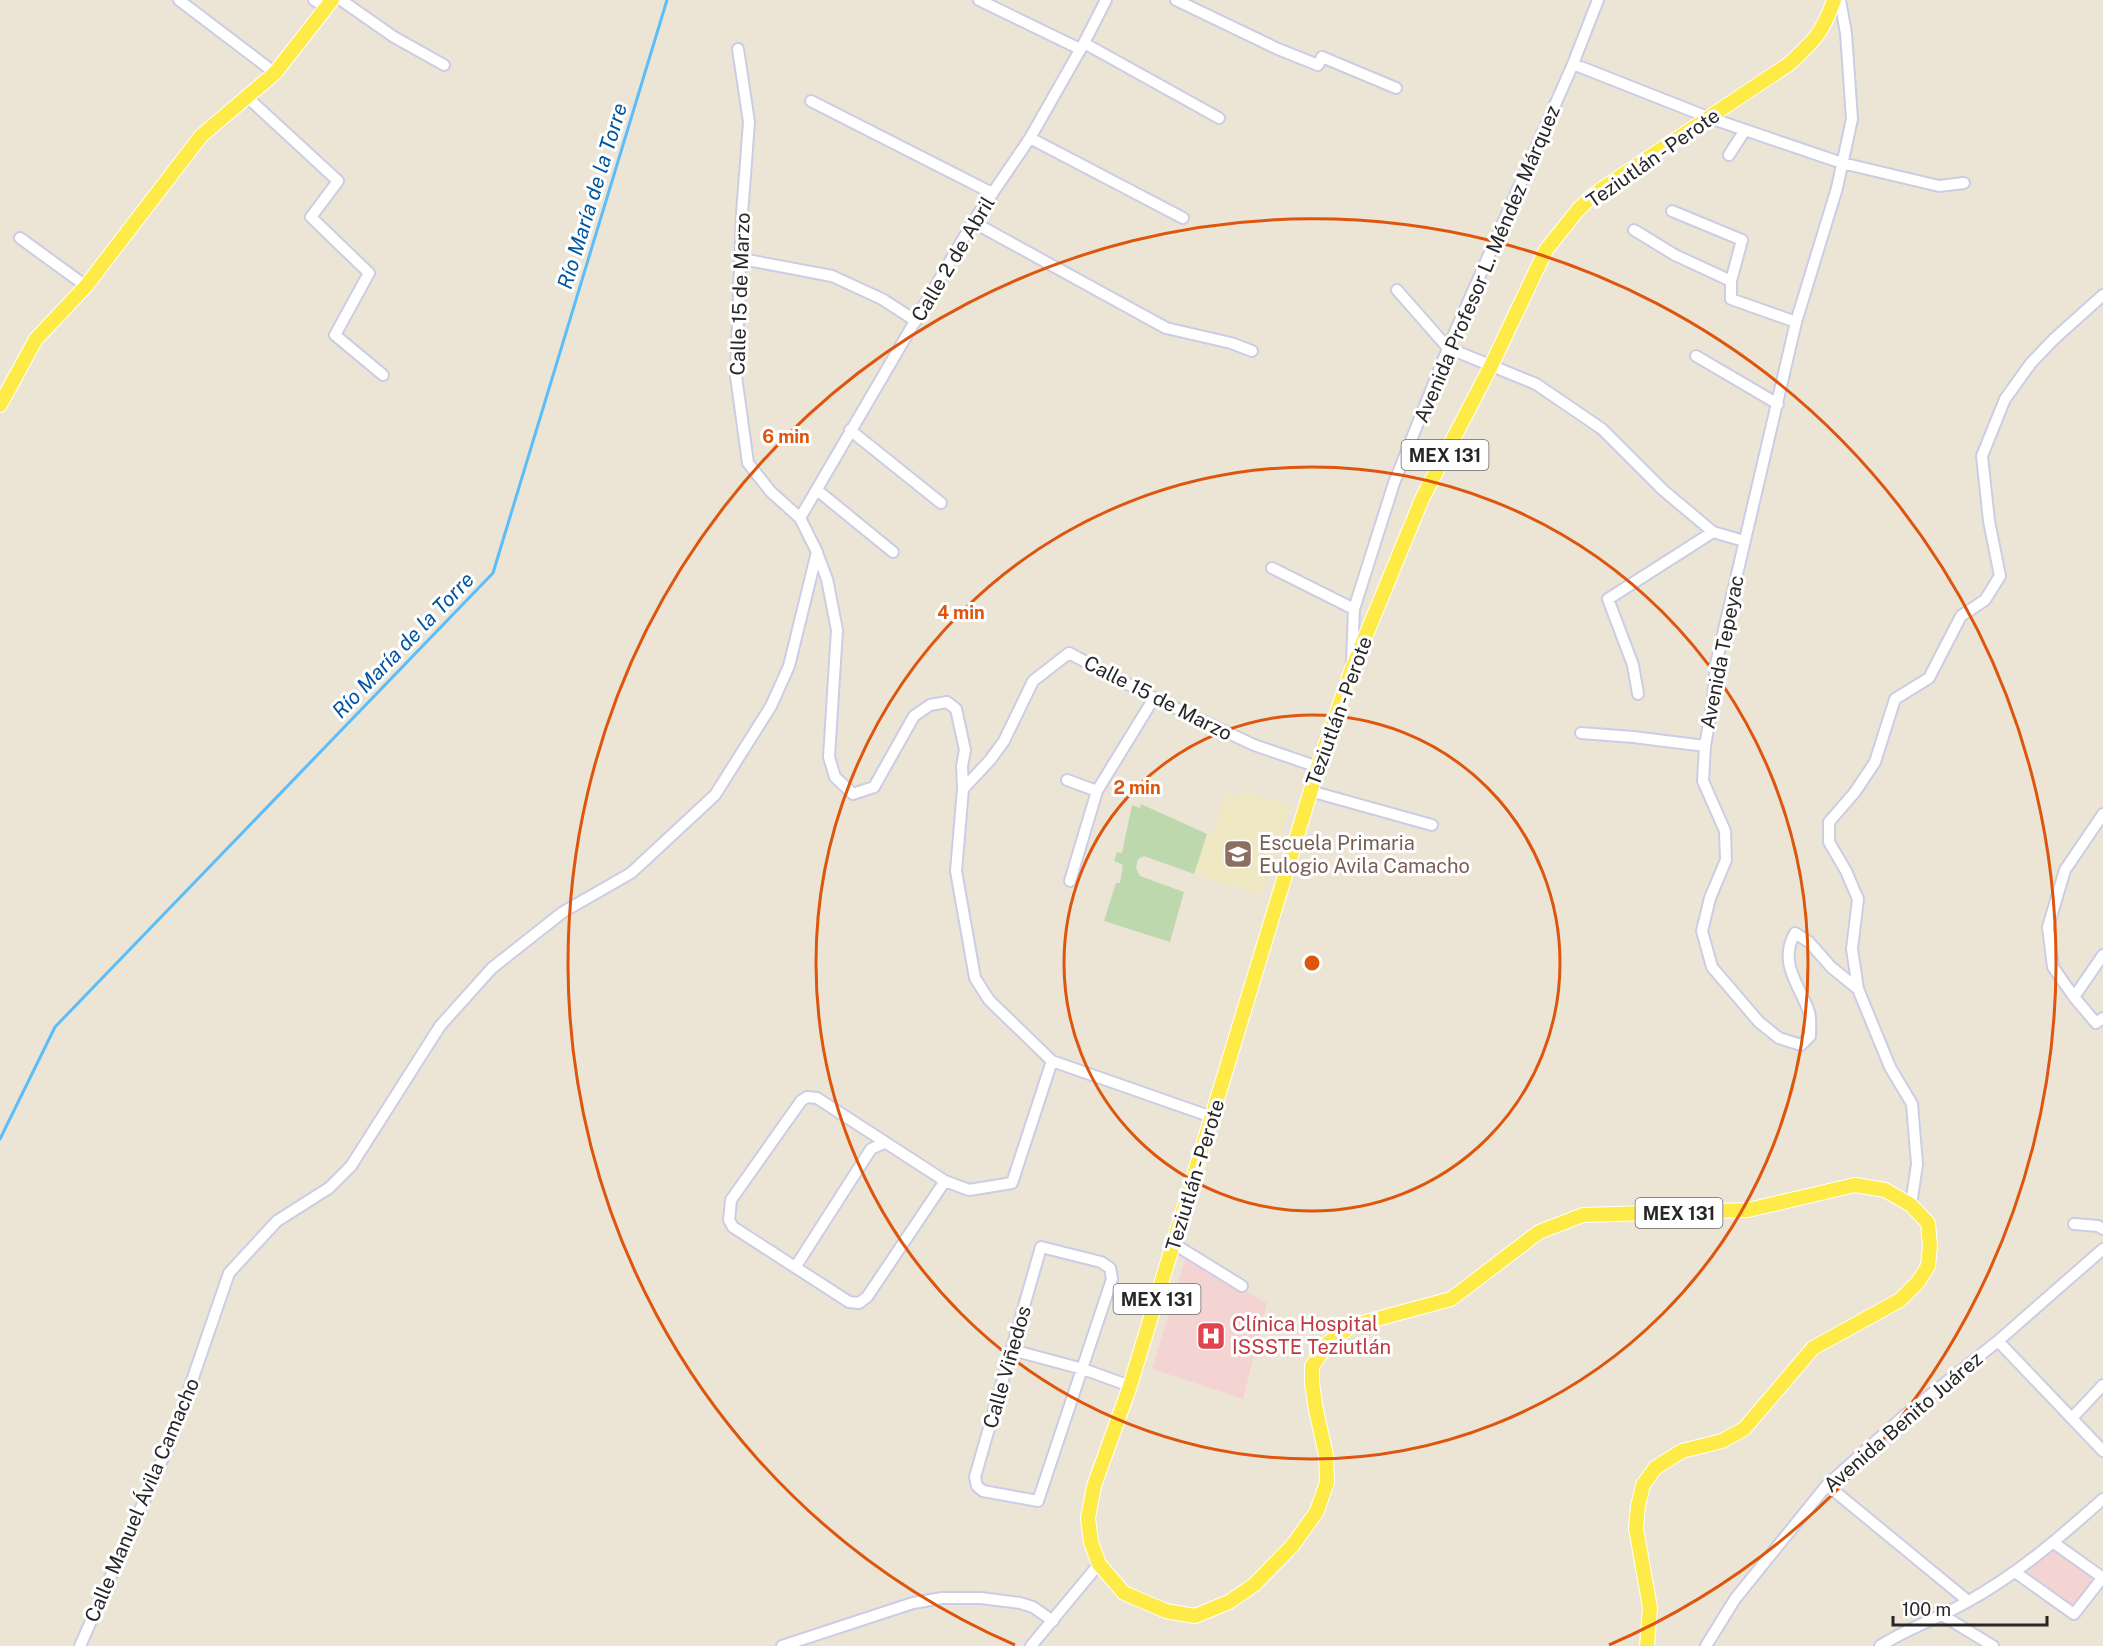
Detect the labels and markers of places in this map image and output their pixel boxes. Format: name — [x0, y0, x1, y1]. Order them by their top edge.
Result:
place label: Escuela Primaria Eulogio Avila Camacho — [1259, 831, 1470, 878]
school or university icon: Escuela Primaria Eulogio Avila Camacho — [1222, 838, 1254, 870]
centre of rings — [1302, 953, 1322, 973]
place label: Clínica Hospital ISSSTE Teziutlán — [1232, 1312, 1391, 1359]
hospital icon: Clínica Hospital ISSSTE Teziutlán — [1195, 1320, 1227, 1352]

